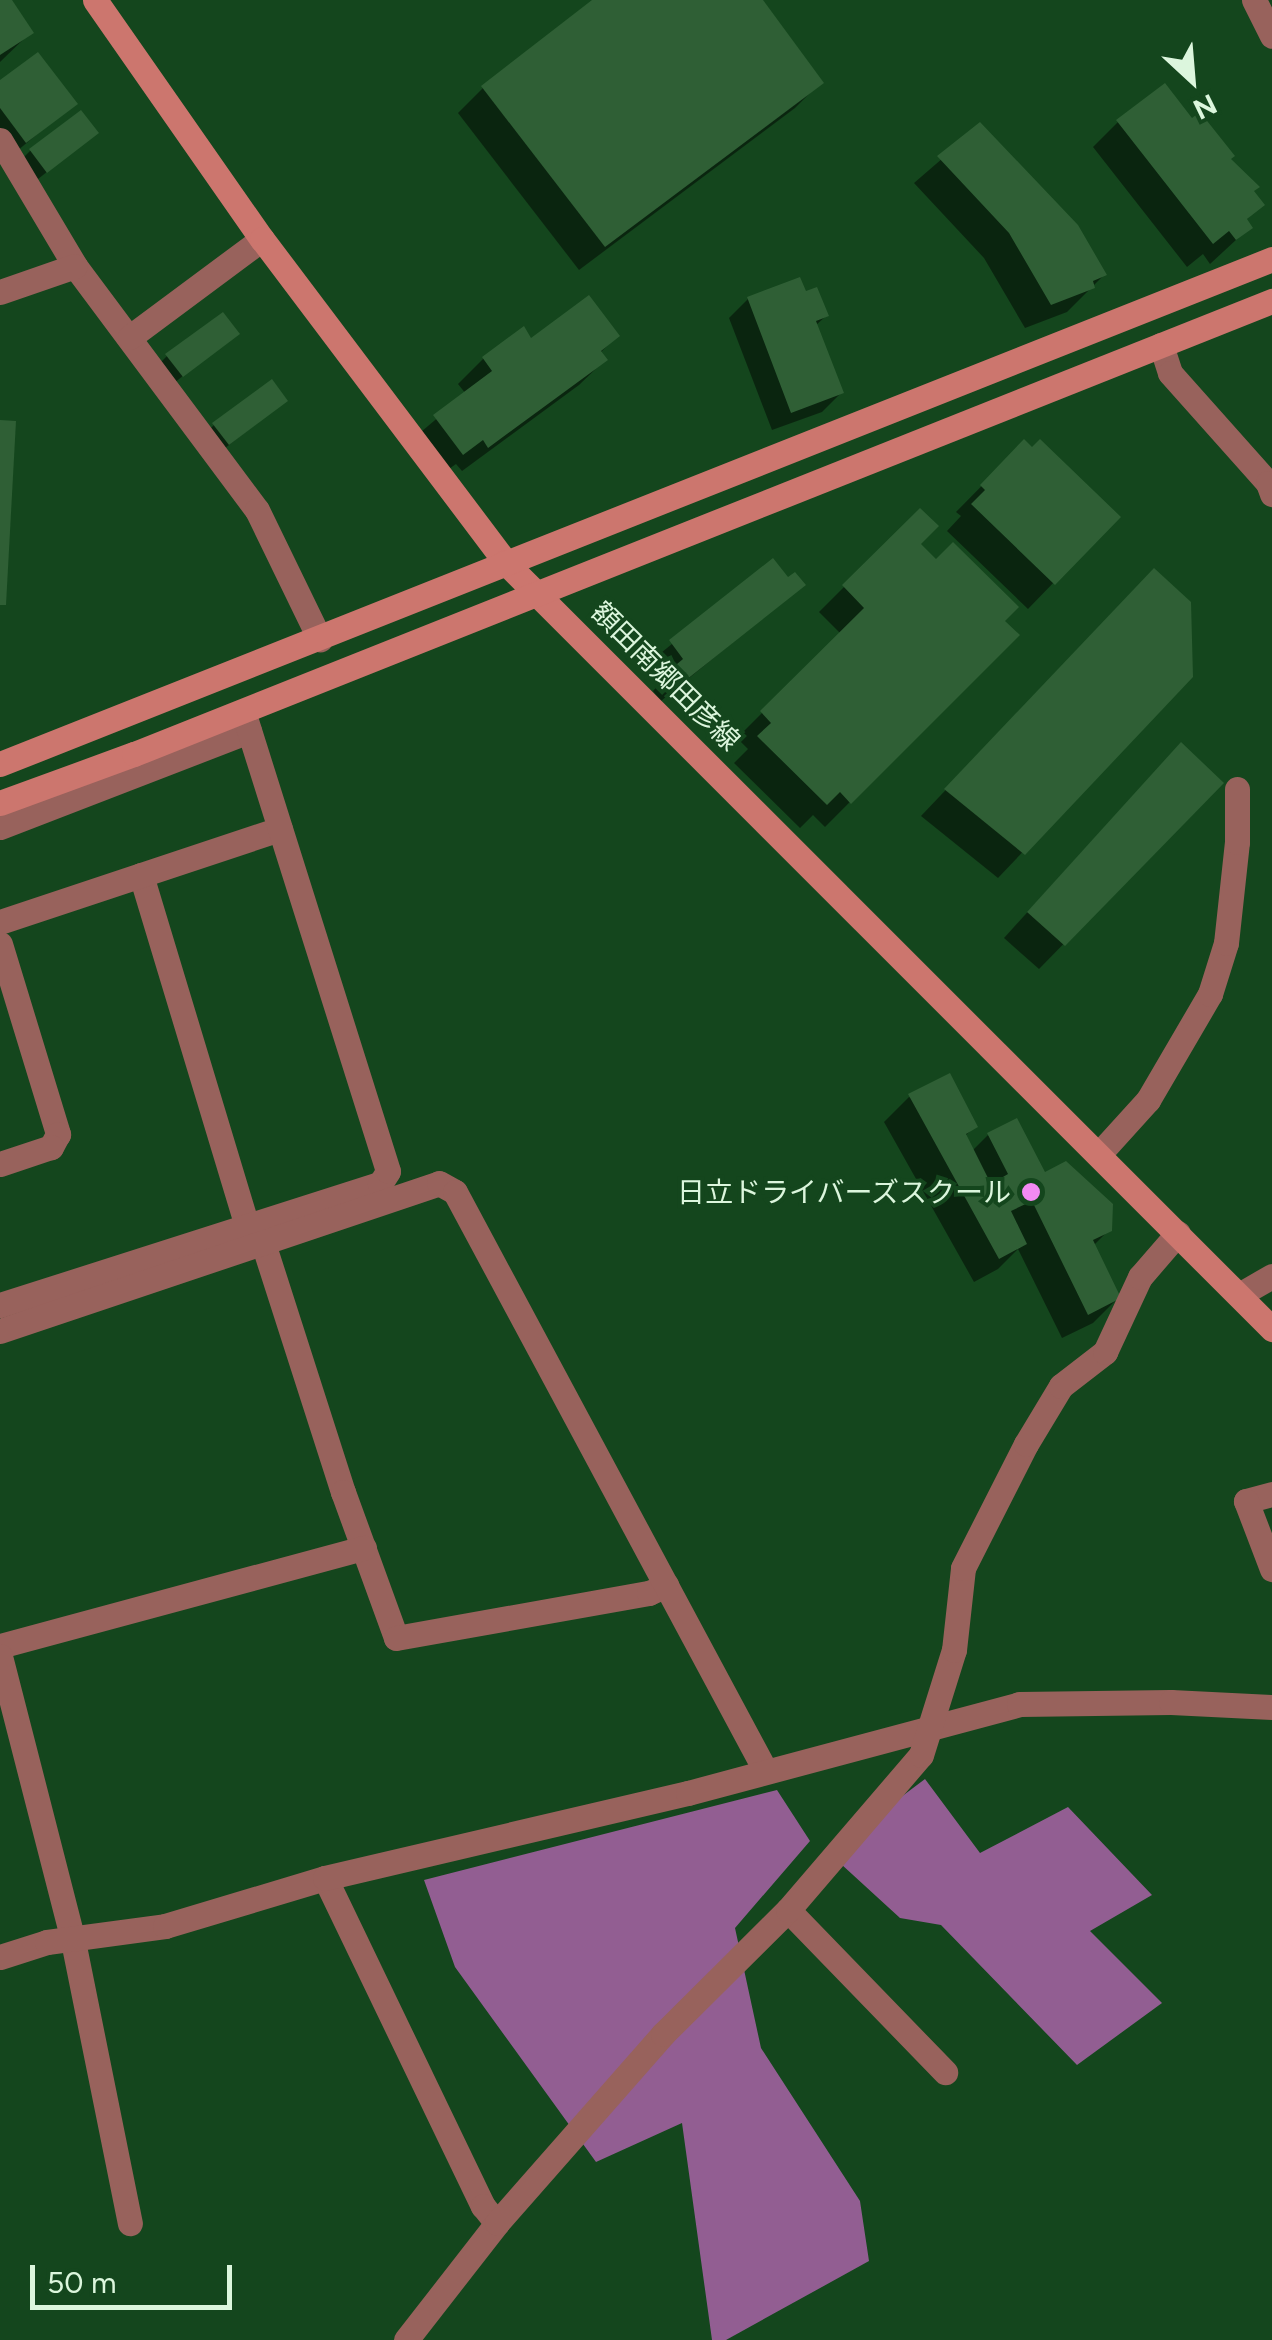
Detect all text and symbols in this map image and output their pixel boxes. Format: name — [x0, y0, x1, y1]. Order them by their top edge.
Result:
north arrow — [1142, 30, 1242, 130]
text: N — [1188, 87, 1222, 127]
street label: 額田南郷田彦線 — [585, 595, 747, 757]
place label: 日立ドライバーズスクール — [675, 1175, 1011, 1209]
marker: 日立ドライバーズスクール — [1020, 1181, 1042, 1203]
scale bar — [35, 2245, 238, 2307]
text: 50 m — [47, 2264, 116, 2301]

